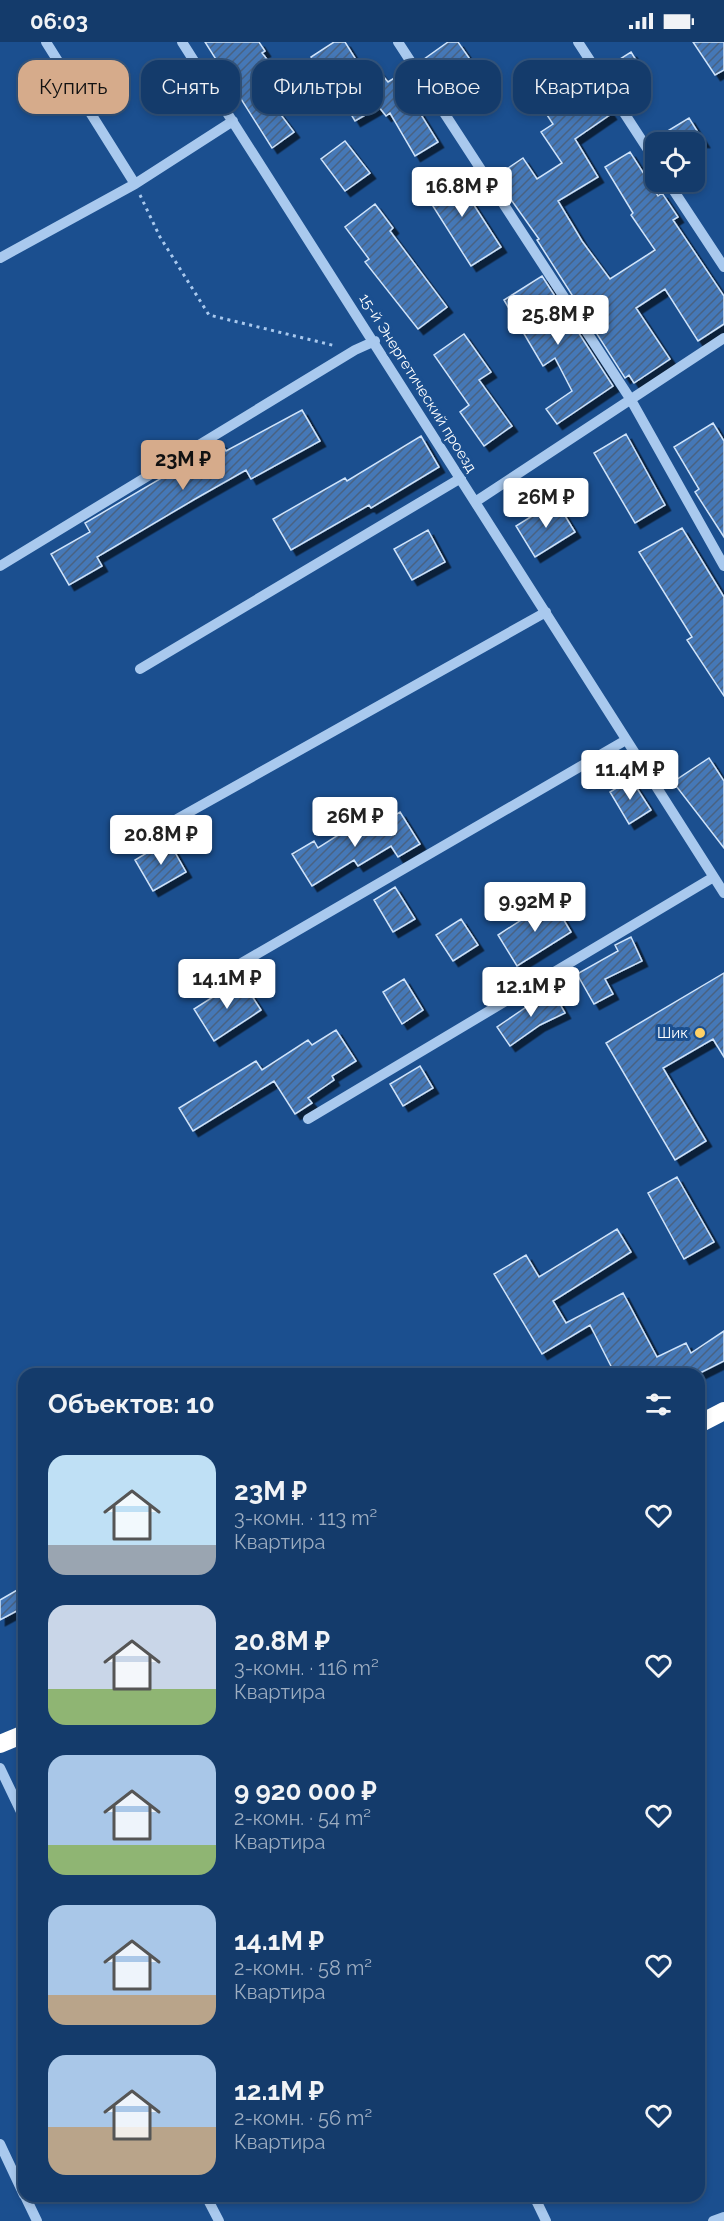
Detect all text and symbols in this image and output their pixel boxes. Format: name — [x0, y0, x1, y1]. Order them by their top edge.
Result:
text: 06:03 — [30, 8, 88, 34]
chip: Купить — [18, 60, 129, 114]
chip: Снять — [141, 60, 240, 114]
chip: Фильтры — [252, 60, 383, 114]
chip: Новое — [395, 60, 501, 114]
chip: Квартира — [513, 60, 651, 114]
map controls — [645, 132, 705, 192]
button: locate — [645, 132, 705, 192]
pin: 16.8M ₽ — [407, 167, 517, 218]
text: 16.8M ₽ — [426, 174, 498, 198]
street label: 15-й Энергетический проезд — [355, 290, 481, 476]
pin: 25.8M ₽ — [503, 295, 613, 346]
text: 25.8M ₽ — [522, 302, 594, 326]
pin: 23M ₽ — [141, 440, 225, 491]
text: 23M ₽ — [155, 447, 211, 471]
pin: 26M ₽ — [504, 478, 588, 529]
text: 26M ₽ — [517, 485, 575, 509]
pin: 11.4M ₽ — [575, 750, 685, 801]
text: 11.4M ₽ — [595, 757, 665, 781]
pin: 26M ₽ — [313, 797, 397, 848]
text: 26M ₽ — [326, 804, 384, 828]
pin: 20.8M ₽ — [106, 815, 216, 866]
text: 20.8M ₽ — [124, 822, 198, 846]
pin: 9.92M ₽ — [480, 882, 590, 933]
text: 9.92M ₽ — [498, 889, 572, 913]
pin: 14.1M ₽ — [172, 959, 282, 1010]
text: 14.1M ₽ — [192, 966, 262, 990]
pin: 12.1M ₽ — [476, 967, 586, 1018]
text: 12.1M ₽ — [496, 974, 566, 998]
place label: Шик — [657, 1024, 688, 1042]
marker: Шик — [693, 1026, 707, 1040]
icon: filters — [642, 1388, 675, 1421]
text: Объектов: 10 — [48, 1389, 215, 1419]
text: 23M ₽ — [234, 1476, 307, 1506]
icon: home — [96, 1479, 168, 1551]
icon: heart — [642, 1499, 675, 1532]
text: 3-комн. · 113 m² — [234, 1506, 377, 1530]
text: Квартира — [234, 1530, 325, 1554]
text: 20.8M ₽ — [234, 1626, 330, 1656]
icon: home — [96, 1629, 168, 1701]
icon: heart — [642, 1649, 675, 1682]
text: 3-комн. · 116 m² — [234, 1656, 379, 1680]
text: Квартира — [234, 1680, 325, 1704]
text: 9 920 000 ₽ — [234, 1776, 377, 1806]
icon: home — [96, 1779, 168, 1851]
icon: heart — [642, 1799, 675, 1832]
text: 2-комн. · 54 m² — [234, 1806, 371, 1830]
text: Квартира — [234, 1830, 325, 1854]
text: 14.1M ₽ — [234, 1926, 324, 1956]
icon: home — [96, 1929, 168, 2001]
icon: heart — [642, 1949, 675, 1982]
text: 2-комн. · 58 m² — [234, 1956, 372, 1980]
text: Квартира — [234, 1980, 325, 2004]
text: 12.1M ₽ — [234, 2076, 324, 2106]
icon: home — [96, 2079, 168, 2151]
icon: heart — [642, 2099, 675, 2132]
text: 2-комн. · 56 m² — [234, 2106, 372, 2130]
text: Квартира — [234, 2130, 325, 2154]

